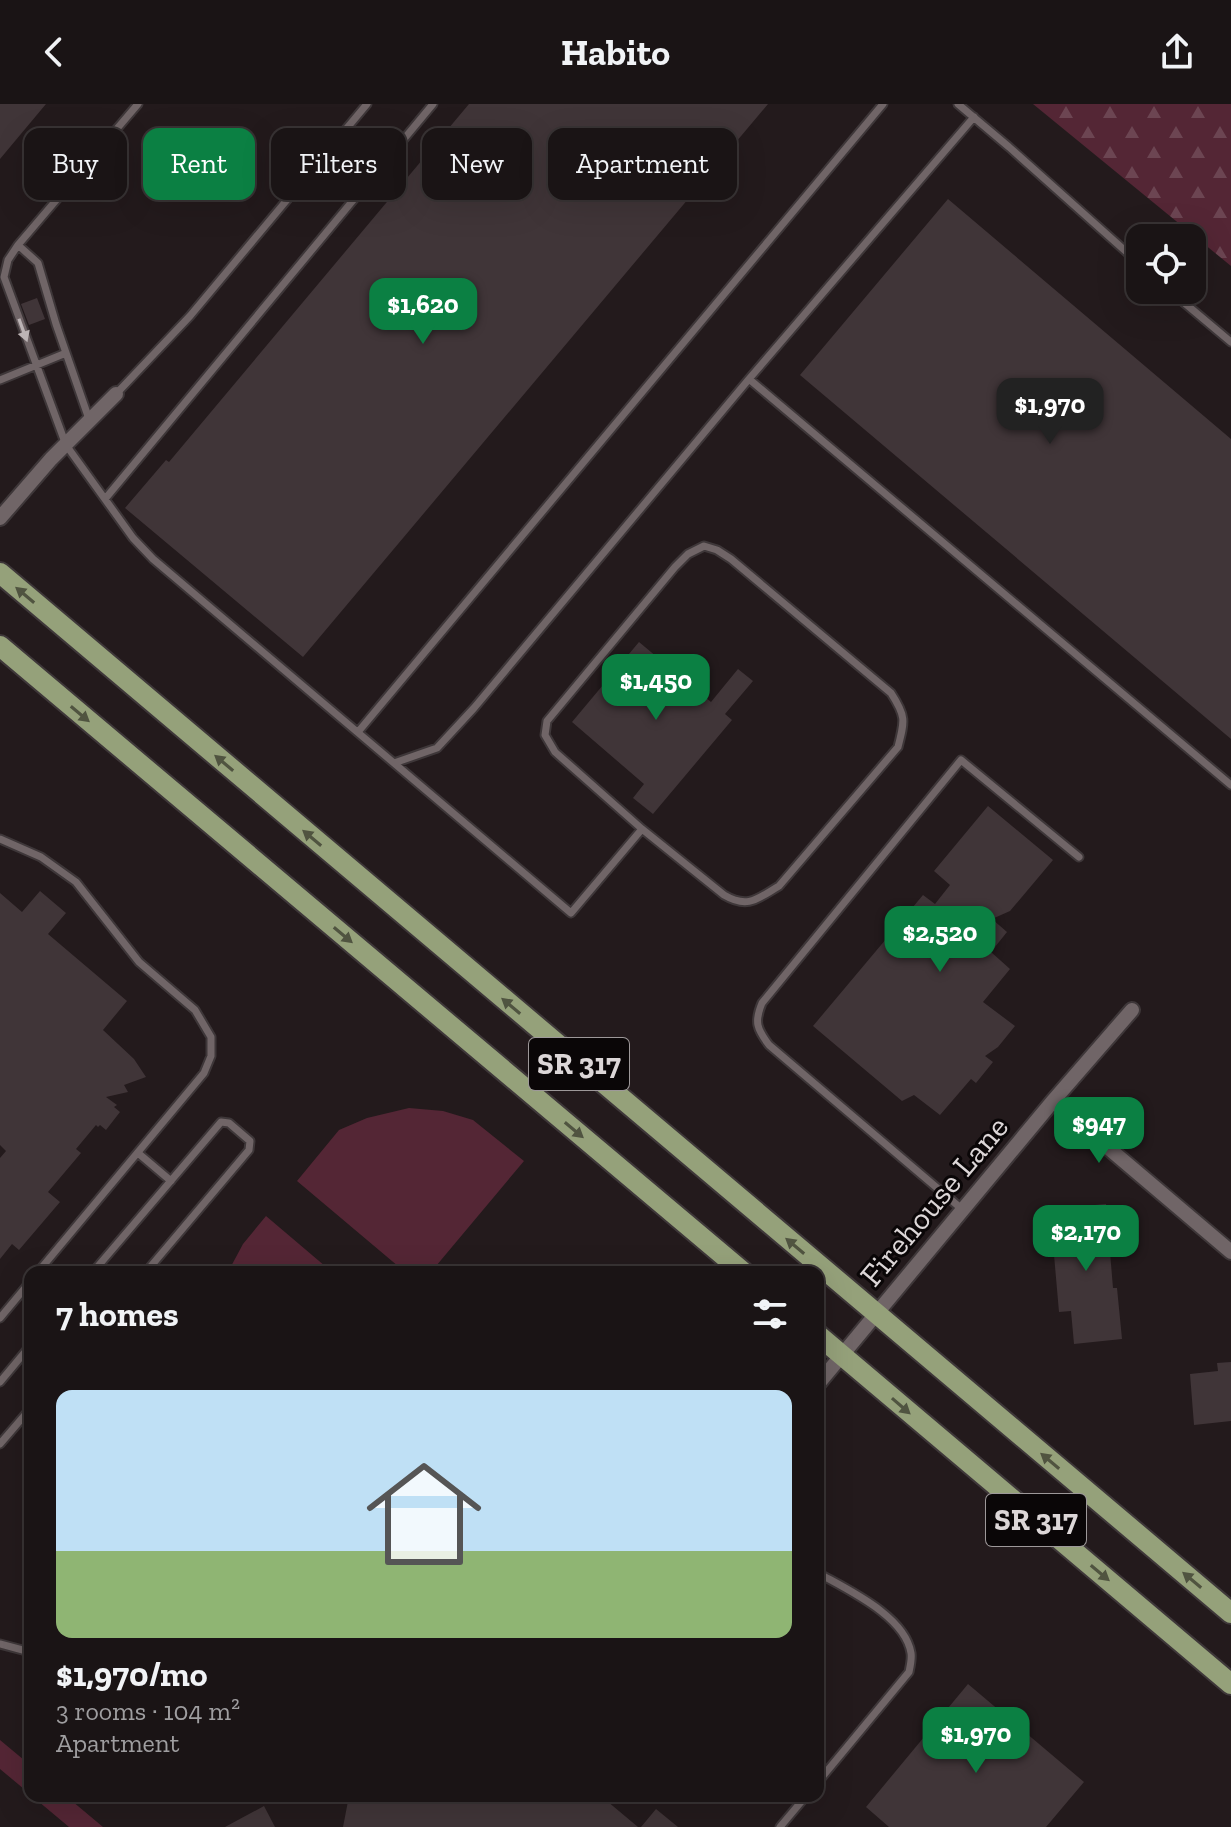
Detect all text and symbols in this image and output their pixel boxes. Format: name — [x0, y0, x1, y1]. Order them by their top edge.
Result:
icon: back — [32, 30, 76, 74]
icon: share — [1155, 30, 1199, 74]
text: Habito — [561, 31, 670, 74]
chip: Buy — [24, 128, 127, 200]
chip: Rent — [143, 128, 255, 200]
chip: Filters — [271, 128, 406, 200]
chip: New — [422, 128, 532, 200]
chip: Apartment — [548, 128, 737, 200]
map controls — [1126, 224, 1206, 304]
button: locate — [1126, 224, 1206, 304]
pin: $1,620 — [358, 278, 488, 346]
text: $1,620 — [387, 288, 459, 320]
one-way arrow — [18, 318, 30, 342]
pin: $1,970 — [985, 378, 1115, 446]
text: $1,970 — [1015, 388, 1085, 420]
one-way arrow — [16, 587, 36, 604]
pin: $1,450 — [591, 654, 721, 722]
text: $1,450 — [620, 664, 692, 696]
one-way arrow — [70, 705, 90, 722]
one-way arrow — [214, 755, 234, 772]
one-way arrow — [303, 830, 323, 847]
pin: $2,520 — [875, 906, 1005, 974]
text: $2,520 — [902, 916, 978, 948]
one-way arrow — [333, 926, 353, 943]
one-way arrow — [501, 998, 521, 1015]
road number: SR 317 — [529, 1038, 629, 1090]
pin: $947 — [1052, 1097, 1146, 1165]
text: $947 — [1072, 1107, 1126, 1139]
street label: Firehouse Lane — [852, 1108, 1016, 1294]
one-way arrow — [564, 1121, 584, 1138]
pin: $2,170 — [1021, 1205, 1151, 1273]
text: $2,170 — [1051, 1215, 1121, 1247]
one-way arrow — [785, 1238, 805, 1255]
icon: filters — [748, 1292, 792, 1336]
text: 7 homes — [56, 1294, 179, 1335]
one-way arrow — [891, 1397, 911, 1414]
icon: home — [352, 1442, 496, 1586]
one-way arrow — [1040, 1453, 1060, 1470]
road number: SR 317 — [986, 1494, 1086, 1546]
one-way arrow — [1090, 1564, 1110, 1581]
one-way arrow — [1182, 1572, 1202, 1589]
text: $1,970/mo — [56, 1654, 208, 1695]
text: 3 rooms · 104 m² — [56, 1695, 240, 1727]
pin: $1,970 — [911, 1707, 1041, 1775]
text: $1,970 — [941, 1717, 1011, 1749]
text: Apartment — [56, 1727, 179, 1759]

